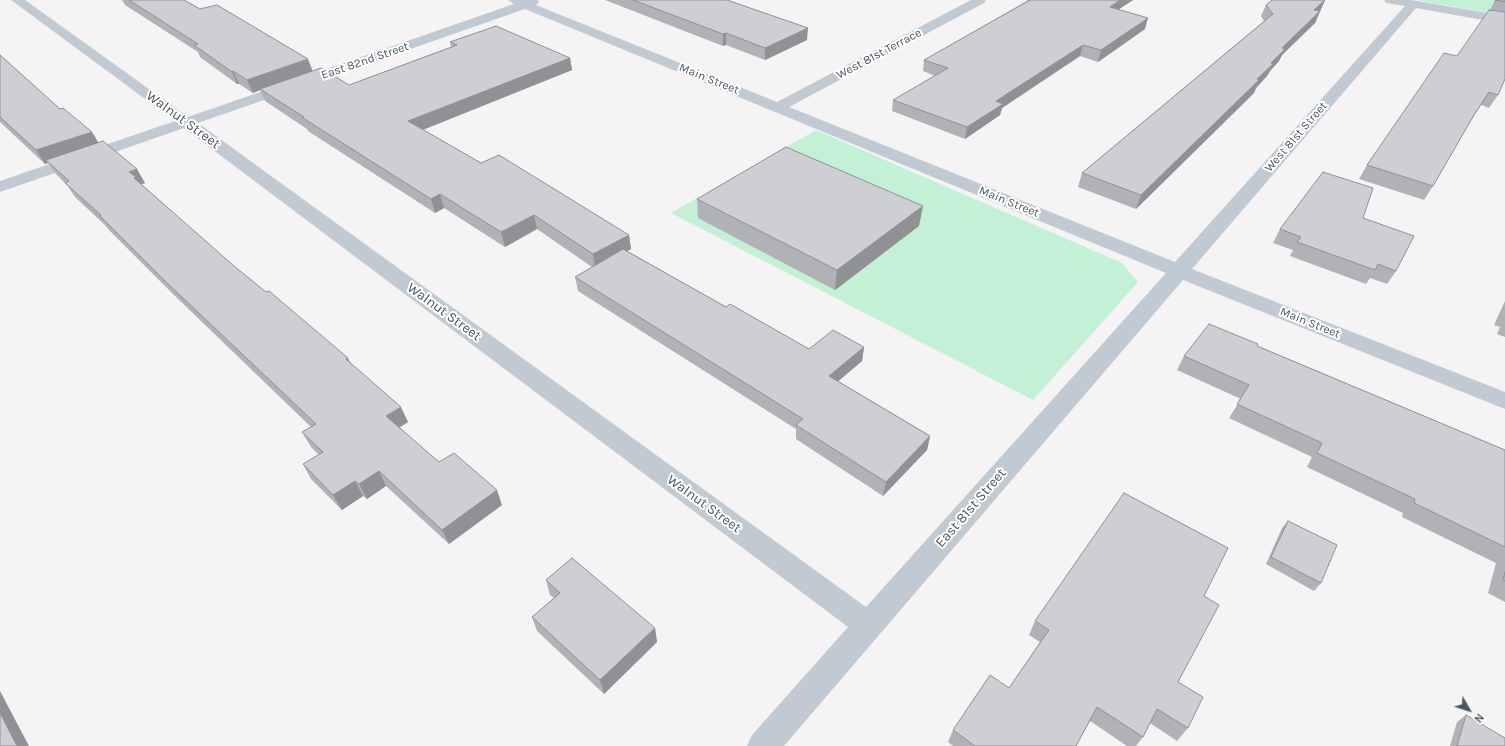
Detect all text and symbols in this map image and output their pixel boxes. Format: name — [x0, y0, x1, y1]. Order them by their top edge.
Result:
street label: West 81st Terrace — [834, 26, 924, 82]
street label: East 82nd Street — [319, 39, 411, 83]
street label: Main Street — [677, 60, 741, 98]
street label: Walnut Street — [143, 87, 223, 153]
street label: West 81st Street — [1262, 99, 1330, 175]
street label: Main Street — [977, 183, 1041, 221]
street label: Walnut Street — [404, 279, 484, 345]
street label: Main Street — [1278, 304, 1342, 342]
street label: East 81st Street — [932, 465, 1010, 551]
street label: Walnut Street — [664, 471, 744, 537]
north arrow — [1449, 690, 1489, 730]
text: N — [1471, 711, 1486, 725]

